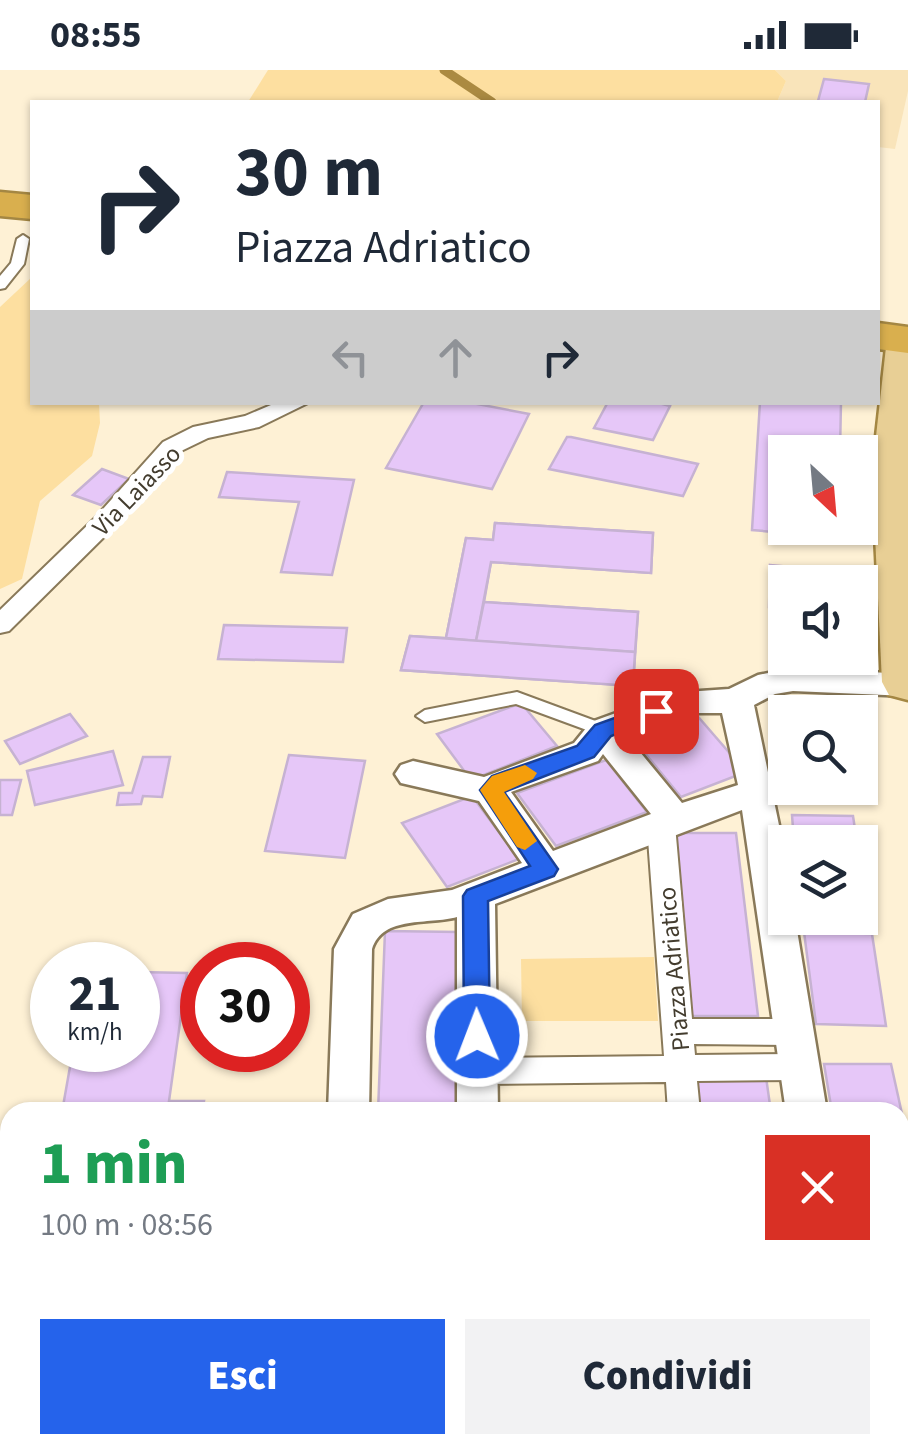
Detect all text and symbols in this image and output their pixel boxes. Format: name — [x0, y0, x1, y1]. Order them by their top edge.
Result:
text: 08:55 — [50, 8, 142, 62]
text: 30 m — [235, 123, 383, 223]
icon: right — [70, 140, 200, 270]
text: Piazza Adriatico — [235, 216, 532, 280]
icon: left — [323, 330, 378, 385]
icon: ahead — [428, 330, 483, 385]
icon: right — [533, 330, 588, 385]
north arrow — [768, 435, 878, 545]
map controls — [768, 435, 878, 935]
street label: Via Laiasso — [84, 437, 189, 544]
button: sound — [768, 565, 878, 675]
pin — [614, 669, 699, 754]
icon: arrive — [629, 684, 684, 739]
button: search — [768, 695, 878, 805]
button: layers — [768, 825, 878, 935]
street label: Piazza Adriatico — [649, 885, 699, 1053]
speed limit sign: 30 — [180, 942, 310, 1072]
text: 21 — [69, 959, 121, 1030]
position arrow — [425, 984, 529, 1088]
text: km/h — [67, 1014, 123, 1050]
text: 1 min — [40, 1122, 187, 1207]
button: close — [765, 1135, 870, 1240]
text: 100 m · 08:56 — [40, 1202, 213, 1248]
button: Esci — [40, 1319, 445, 1434]
button: Condividi — [465, 1319, 870, 1434]

